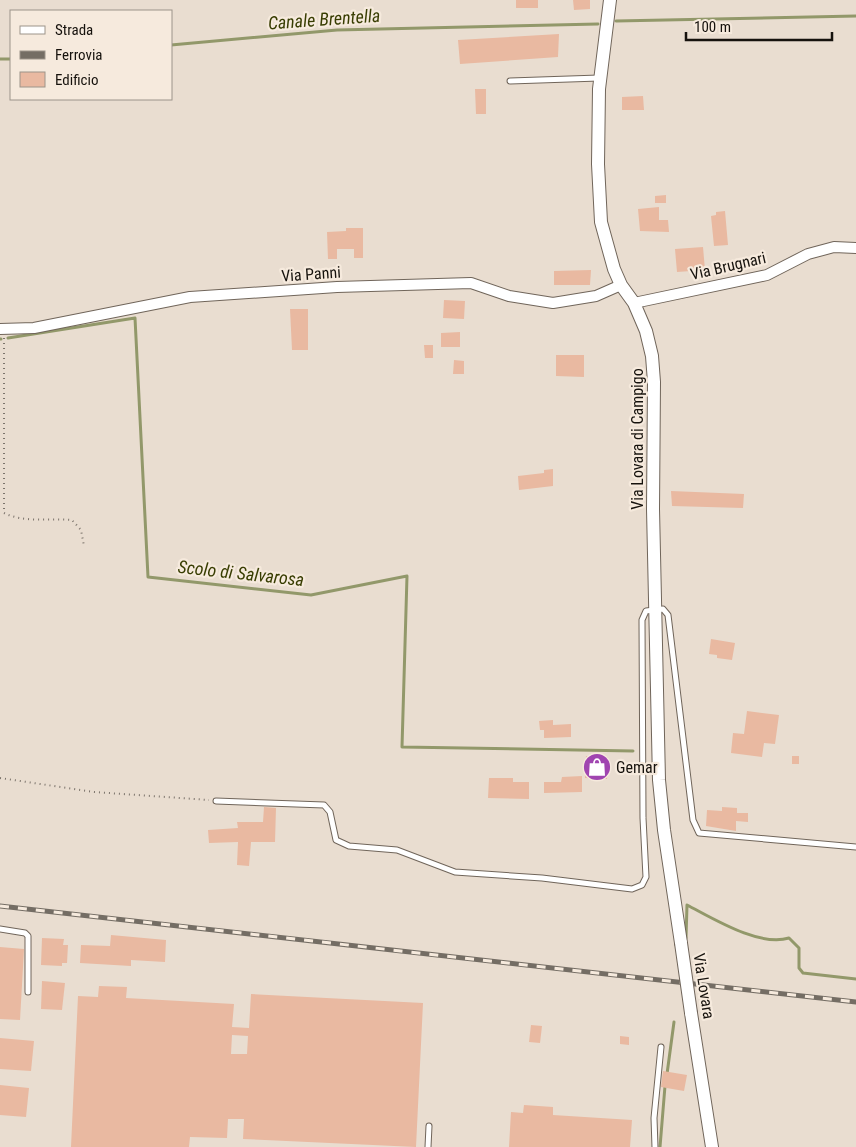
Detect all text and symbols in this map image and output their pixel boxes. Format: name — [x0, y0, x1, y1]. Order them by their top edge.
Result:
water label: Canale Brentella — [267, 5, 381, 33]
legend — [10, 10, 172, 100]
scale bar — [686, 10, 832, 42]
text: 100 m — [694, 18, 731, 36]
text: Strada — [55, 21, 93, 39]
text: Ferrovia — [55, 46, 103, 64]
text: Edificio — [55, 71, 98, 89]
street label: Via Brugnari — [688, 248, 768, 284]
street label: Via Panni — [281, 262, 341, 286]
street label: Via Lovara di Campigo — [628, 368, 647, 510]
water label: Scolo di Salvarosa — [177, 556, 305, 590]
shop icon: Gemar — [582, 752, 612, 782]
place label: Gemar — [616, 758, 658, 777]
street label: Via Lovara — [689, 952, 719, 1020]

